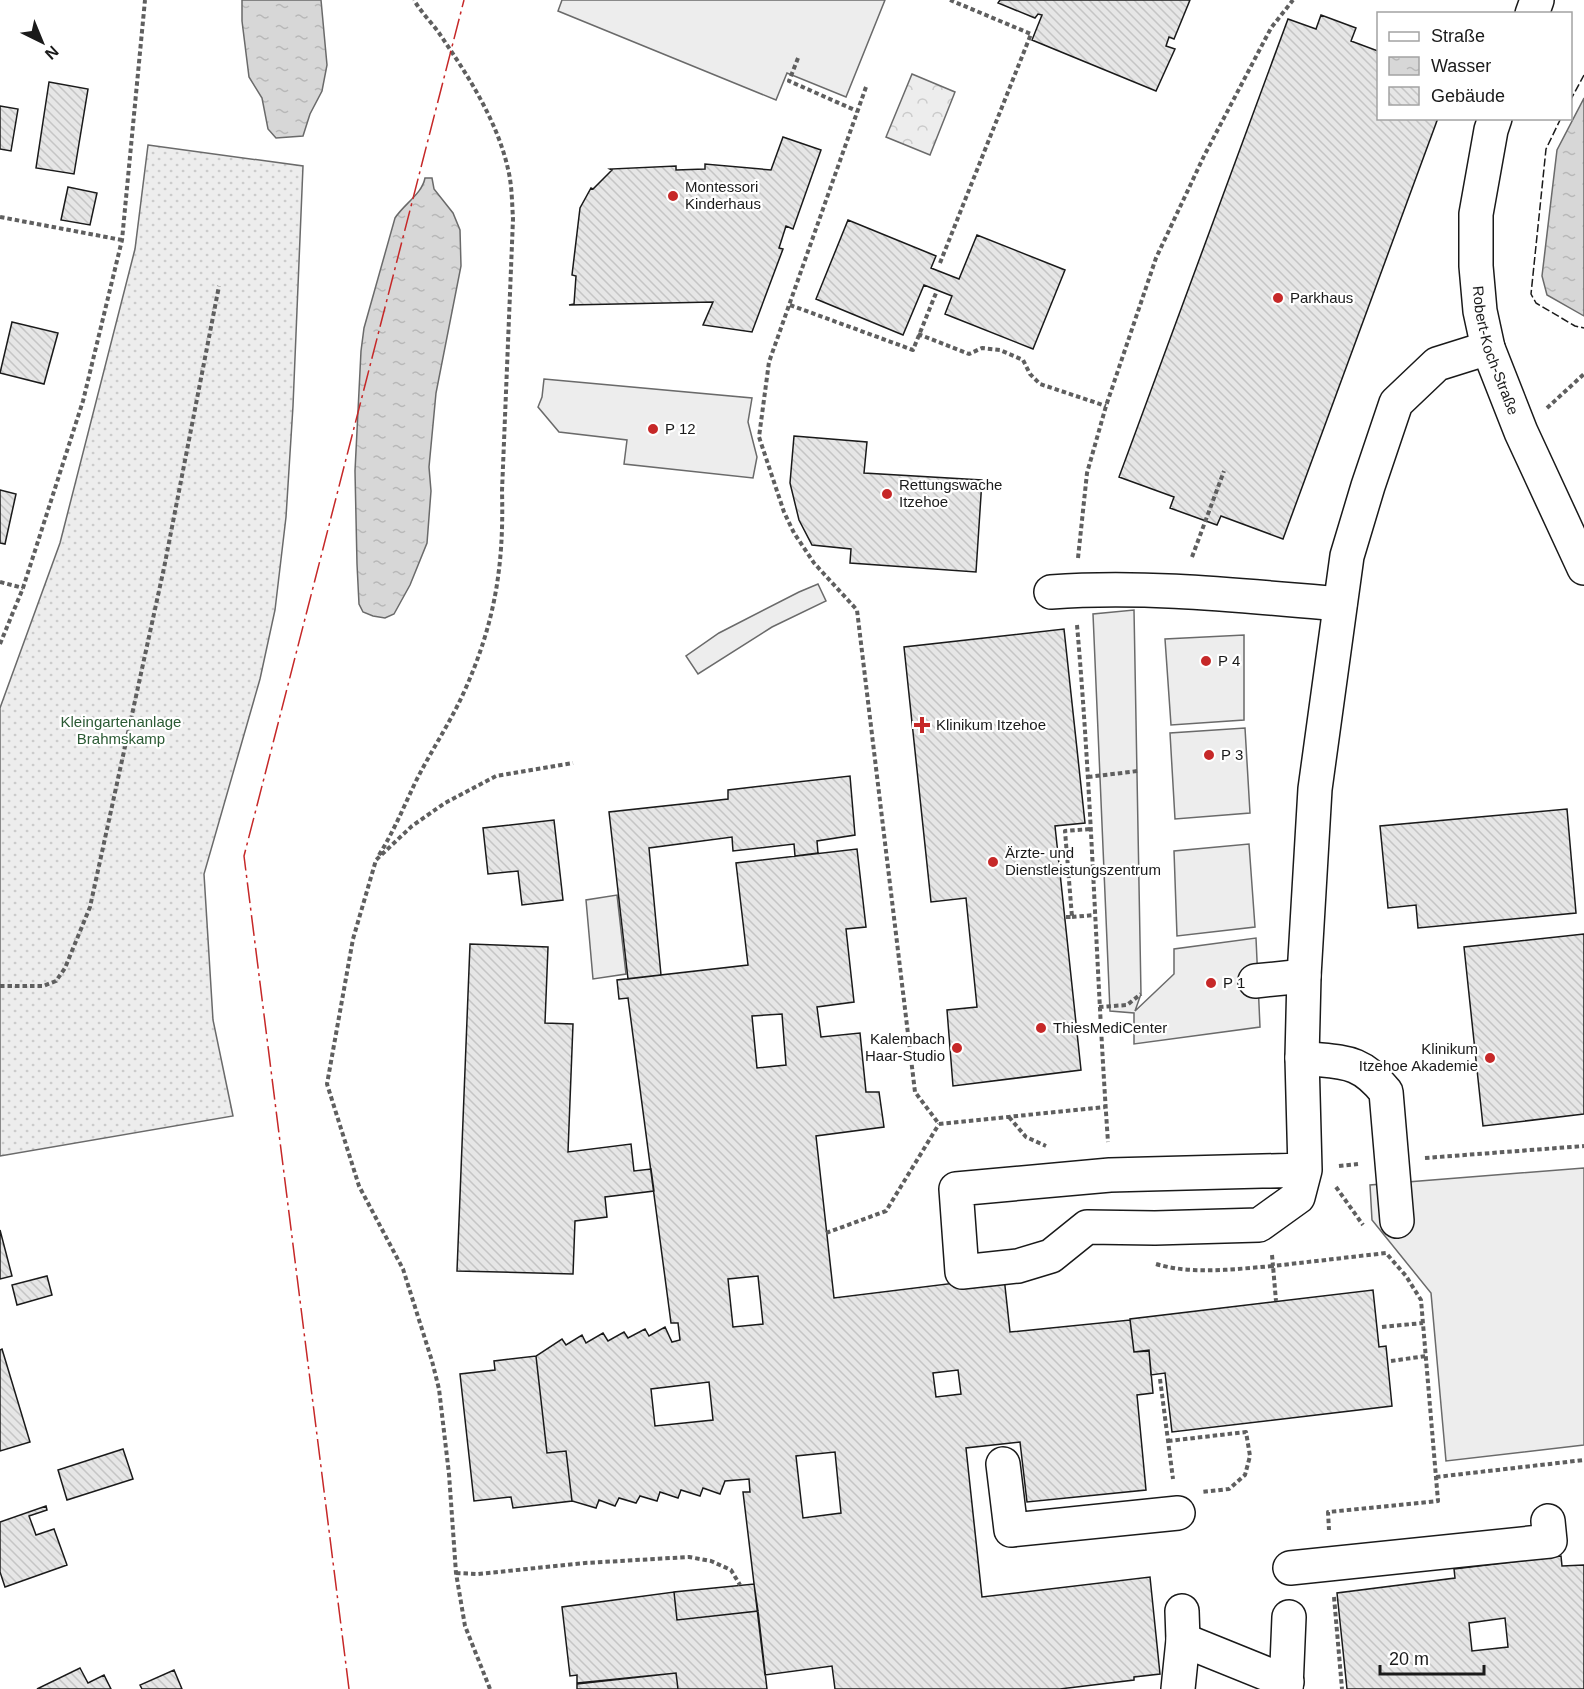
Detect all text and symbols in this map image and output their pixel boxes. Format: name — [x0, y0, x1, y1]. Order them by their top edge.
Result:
north arrow — [12, 12, 72, 72]
legend — [1377, 12, 1572, 120]
text: Straße — [1431, 26, 1485, 46]
text: N — [42, 42, 62, 63]
text: Wasser — [1431, 56, 1491, 76]
text: Gebäude — [1431, 86, 1505, 106]
place label: Montessori Kinderhaus — [685, 178, 761, 212]
marker: Montessori Kinderhaus — [666, 189, 680, 203]
street label: Robert-Koch-Straße — [1470, 285, 1522, 417]
place label: Parkhaus — [1290, 289, 1353, 306]
marker: Parkhaus — [1271, 291, 1285, 305]
place label: P 12 — [665, 420, 696, 437]
marker: P 12 — [646, 422, 660, 436]
place label: Rettungswache Itzehoe — [899, 476, 1002, 510]
marker: Rettungswache Itzehoe — [880, 487, 894, 501]
place label: P 4 — [1218, 652, 1240, 669]
marker: P 4 — [1199, 654, 1213, 668]
park label: Kleingartenanlage Brahmskamp — [61, 713, 181, 747]
marker: Klinikum Itzehoe — [913, 716, 931, 734]
place label: Klinikum Itzehoe — [936, 716, 1046, 733]
place label: P 3 — [1221, 746, 1243, 763]
marker: P 3 — [1202, 748, 1216, 762]
place label: Ärzte- und Dienstleistungszentrum — [1005, 844, 1161, 878]
marker: Ärzte- und Dienstleistungszentrum — [986, 855, 1000, 869]
place label: P 1 — [1223, 974, 1245, 991]
marker: P 1 — [1204, 976, 1218, 990]
place label: ThiesMediCenter — [1053, 1019, 1167, 1036]
marker: ThiesMediCenter — [1034, 1021, 1048, 1035]
place label: Kalembach Haar-Studio — [865, 1030, 945, 1064]
place label: Klinikum Itzehoe Akademie — [1359, 1040, 1478, 1074]
marker: Kalembach Haar-Studio — [950, 1041, 964, 1055]
marker: Klinikum Itzehoe Akademie — [1483, 1051, 1497, 1065]
scale bar — [1380, 1638, 1484, 1676]
text: 20 m — [1389, 1649, 1429, 1669]

